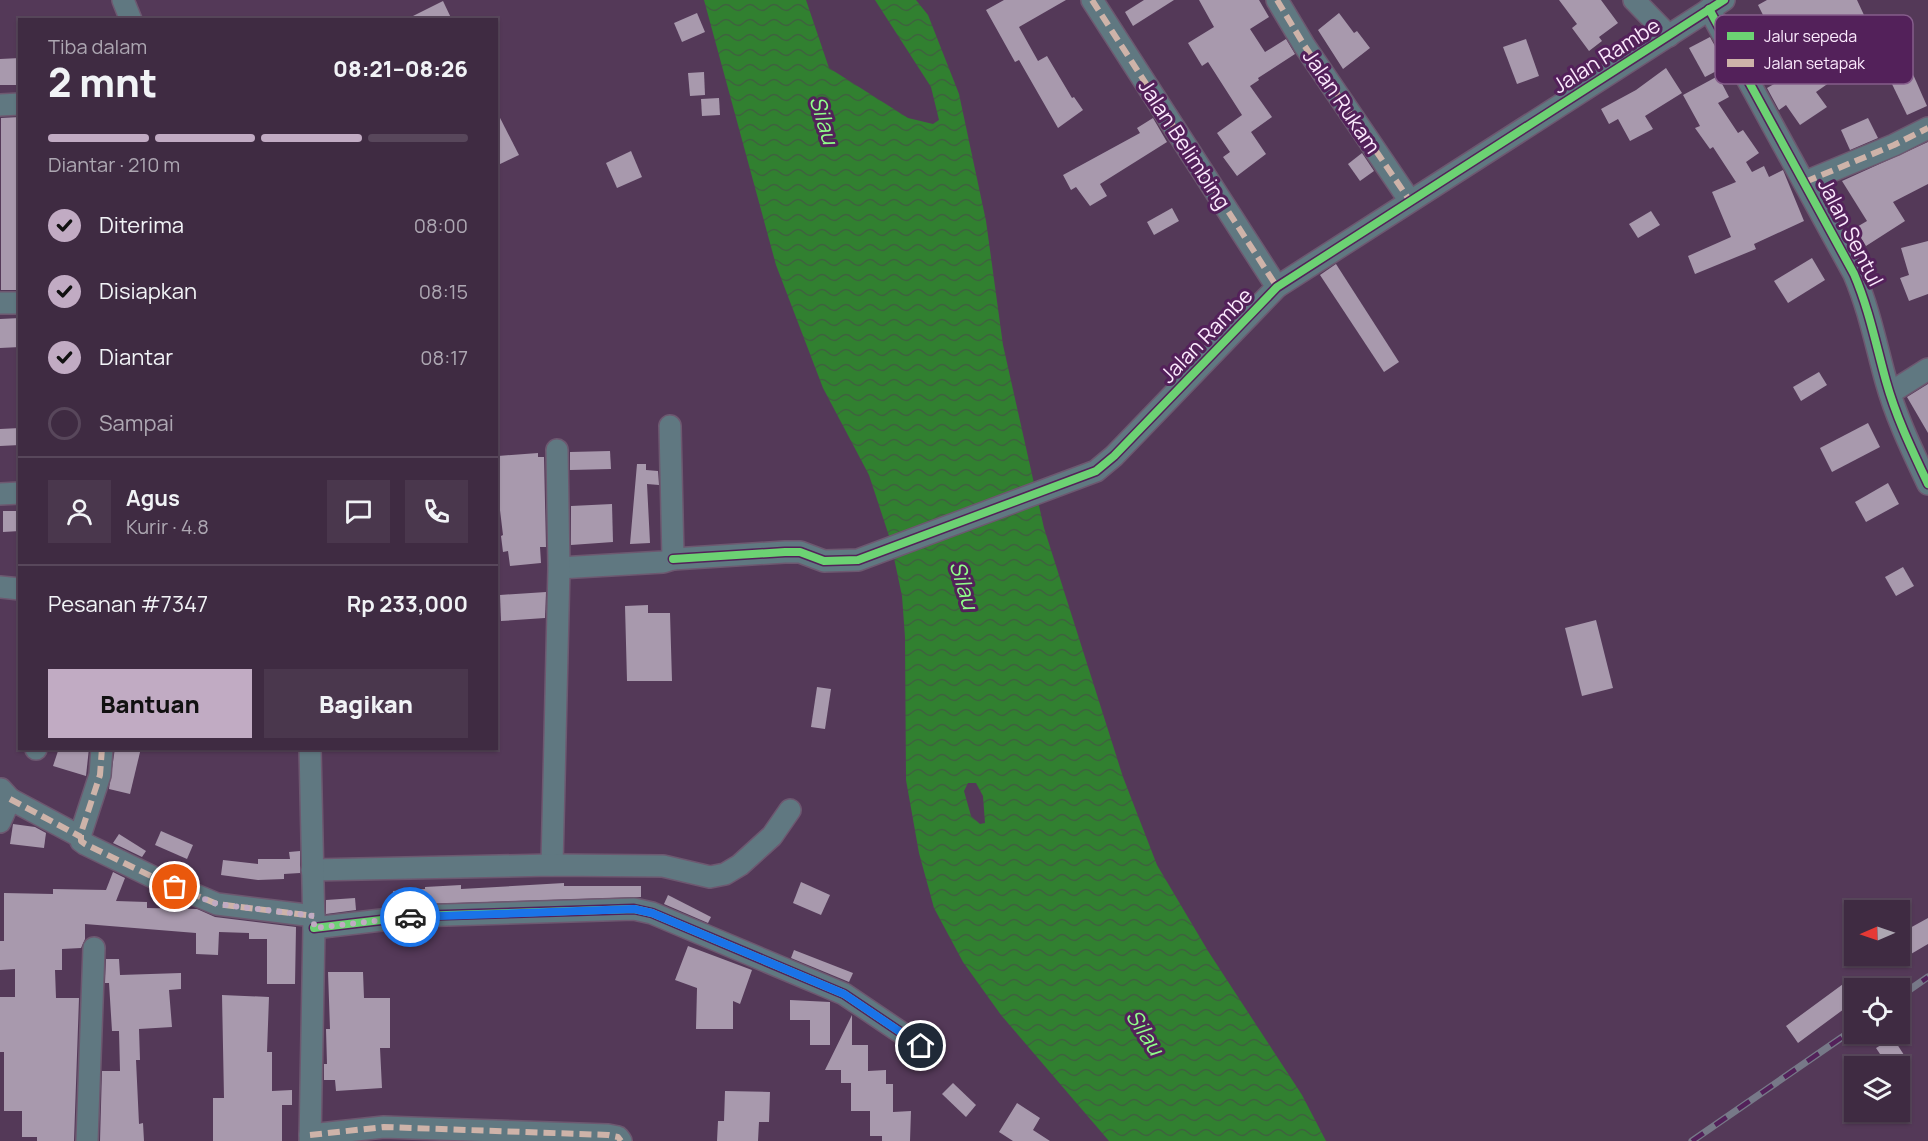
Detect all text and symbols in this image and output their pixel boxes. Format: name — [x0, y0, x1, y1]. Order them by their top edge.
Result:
street label: Jalan Rambe — [1547, 11, 1665, 99]
legend — [1715, 15, 1913, 84]
text: Jalur sepeda — [1764, 25, 1857, 47]
text: Tiba dalam — [48, 33, 147, 60]
street label: Jalan Rukam — [1297, 43, 1387, 159]
text: Jalan setapak — [1764, 52, 1866, 74]
text: 08:21–08:26 — [333, 54, 468, 84]
text: 2 mnt — [48, 55, 157, 109]
street label: Jalan Belimbing — [1133, 74, 1237, 214]
water label: Silau — [802, 92, 846, 150]
text: Diantar · 210 m — [48, 151, 180, 178]
street label: Jalan Sentul — [1812, 173, 1890, 291]
icon: check — [48, 209, 81, 242]
text: Diterima — [99, 210, 184, 240]
text: 08:00 — [414, 212, 468, 239]
icon: check — [48, 275, 81, 308]
text: Disiapkan — [99, 276, 197, 306]
text: 08:15 — [419, 278, 468, 305]
street label: Jalan Rambe — [1154, 281, 1258, 389]
icon: check — [48, 341, 81, 374]
text: Diantar — [99, 342, 173, 372]
text: 08:17 — [420, 344, 468, 371]
text: Sampai — [99, 408, 174, 438]
button: person — [48, 480, 111, 543]
button: chat — [327, 480, 390, 543]
button: phone — [405, 480, 468, 543]
text: Agus — [126, 483, 180, 513]
text: Kurir · 4.8 — [126, 513, 209, 540]
water label: Silau — [942, 557, 986, 615]
text: Pesanan #7347 — [48, 589, 208, 619]
text: Rp 233,000 — [347, 589, 468, 619]
button: Bantuan — [48, 669, 252, 738]
button: Bagikan — [264, 669, 468, 738]
pin — [149, 861, 200, 912]
icon: bag — [158, 870, 191, 903]
courier — [380, 887, 440, 947]
north arrow — [1844, 900, 1910, 966]
map controls — [1844, 900, 1910, 1122]
icon: car — [394, 901, 427, 934]
button: locate — [1844, 978, 1910, 1044]
water label: Silau — [1119, 1003, 1172, 1062]
pin — [895, 1020, 946, 1071]
icon: home — [904, 1029, 937, 1062]
button: layers — [1844, 1056, 1910, 1122]

